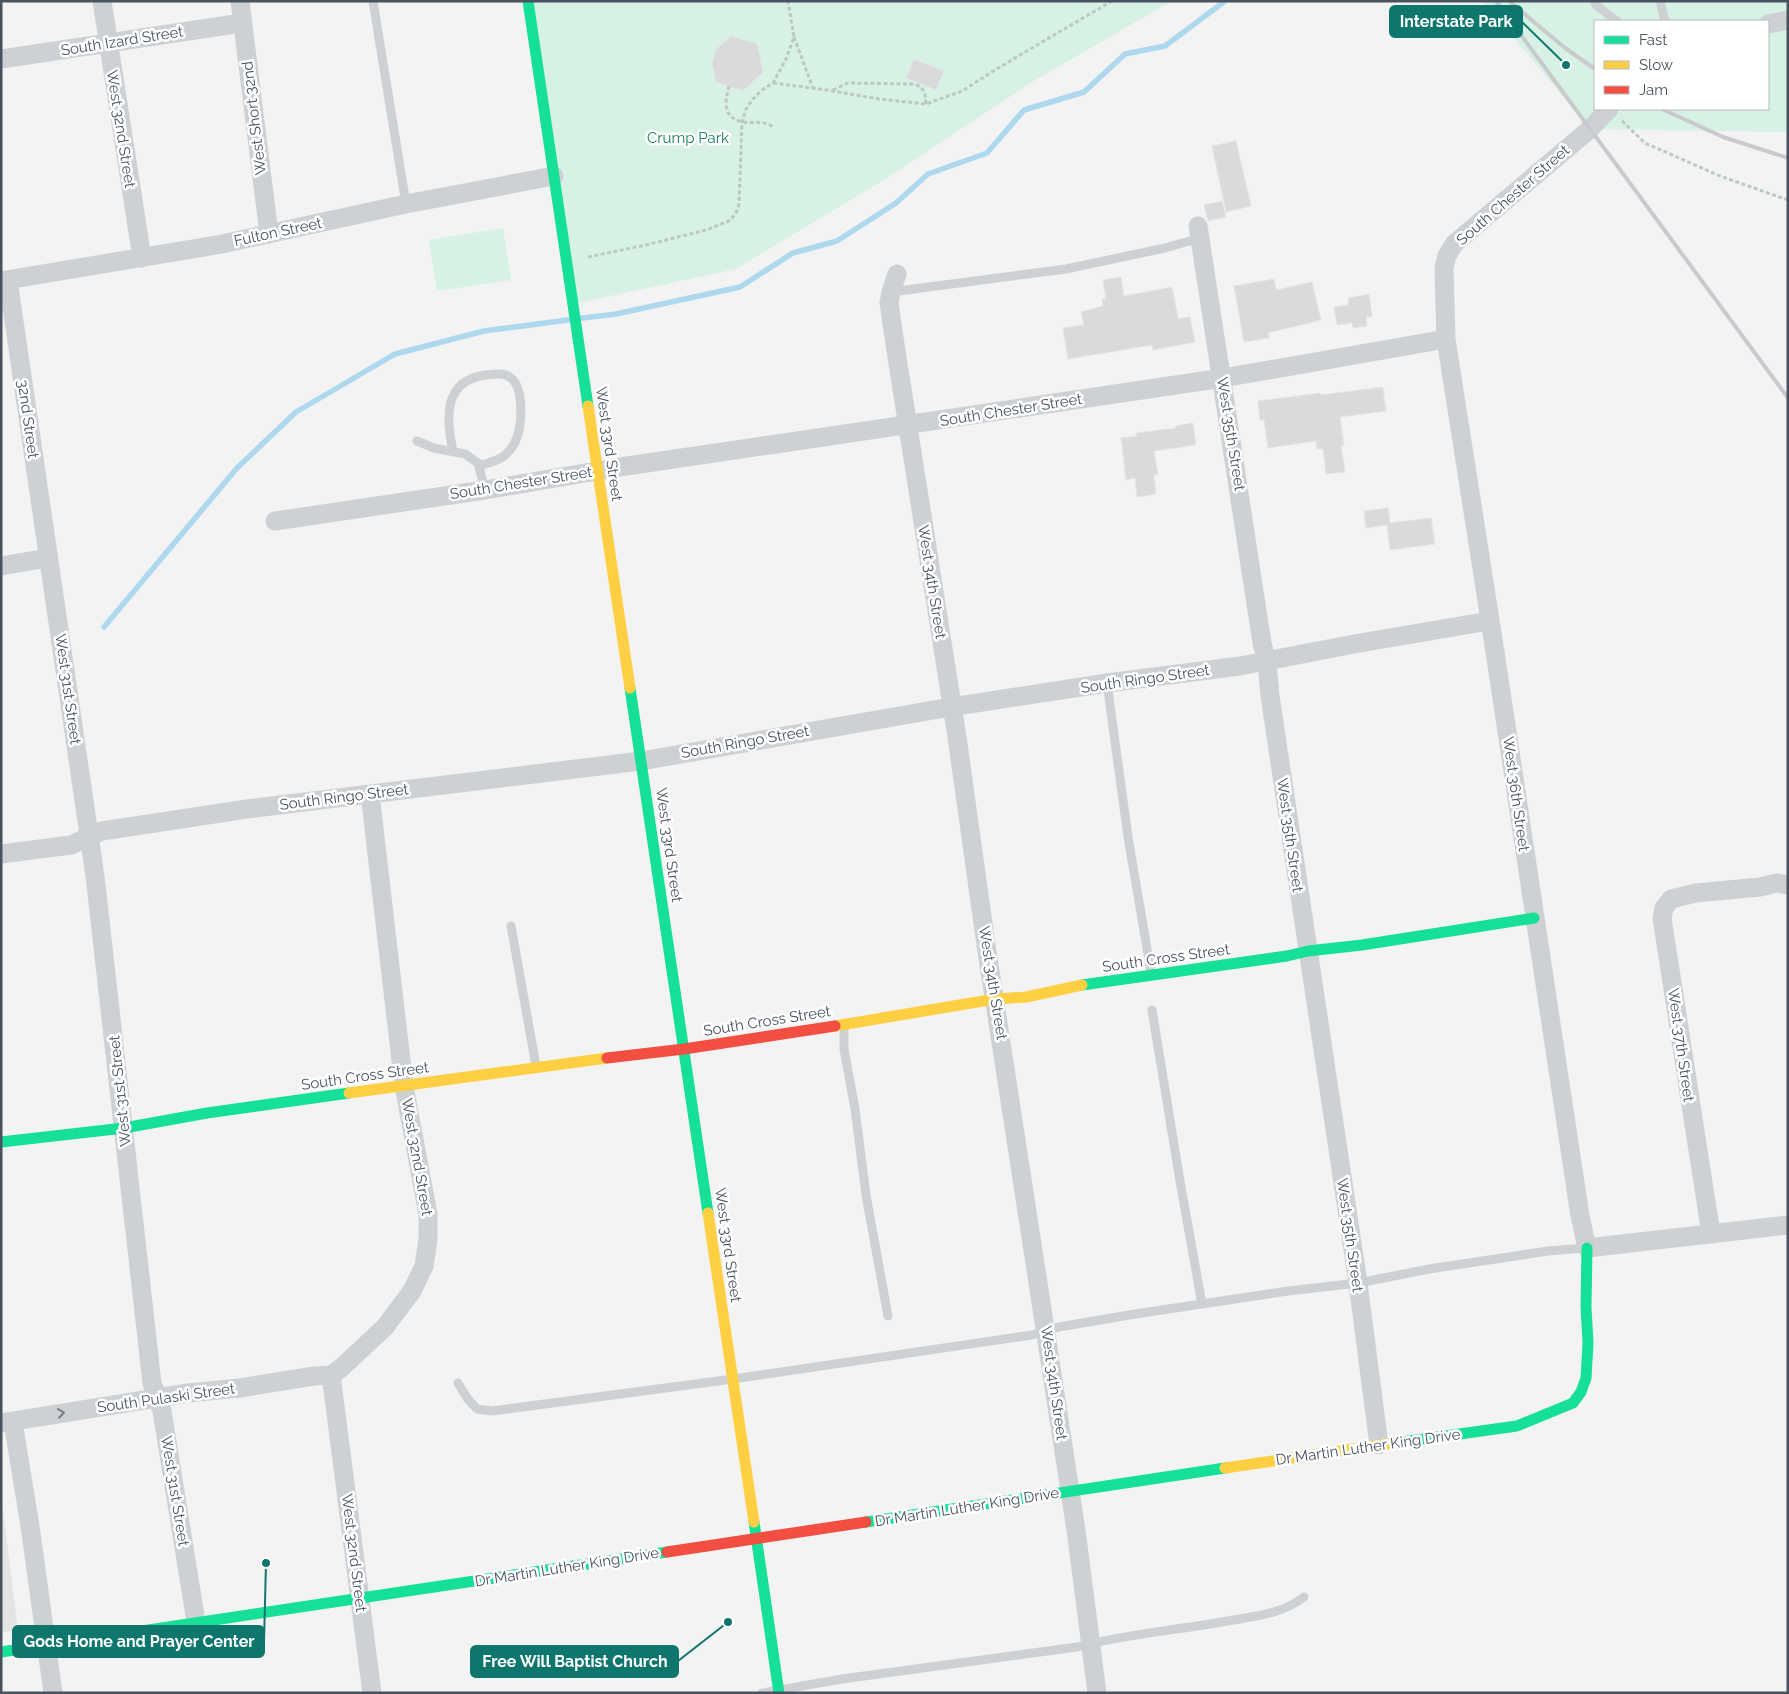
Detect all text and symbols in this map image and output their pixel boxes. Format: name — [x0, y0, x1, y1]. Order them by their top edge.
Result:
callout: Interstate Park — [1390, 6, 1522, 37]
text: Interstate Park — [1400, 12, 1512, 31]
legend — [1594, 20, 1769, 110]
street label: South Izard Street — [60, 22, 184, 60]
text: Fast — [1639, 31, 1667, 49]
text: Slow — [1639, 56, 1673, 74]
street label: West Short 32nd — [238, 60, 270, 176]
street label: West 32nd Street — [103, 69, 139, 189]
text: Jam — [1639, 81, 1668, 99]
park label: Crump Park — [647, 129, 729, 147]
street label: South Chester Street — [1453, 141, 1573, 249]
street label: Fulton Street — [232, 214, 324, 250]
street label: West 35th Street — [1213, 376, 1249, 492]
street label: 32nd Street — [14, 378, 42, 460]
street label: West 33rd Street — [592, 386, 626, 502]
street label: South Chester Street — [939, 390, 1083, 430]
street label: South Chester Street — [449, 463, 593, 503]
street label: West 34th Street — [914, 524, 950, 640]
street label: West 31st Street — [51, 632, 85, 746]
street label: South Ringo Street — [1079, 661, 1211, 697]
street label: South Ringo Street — [679, 722, 811, 762]
street label: West 36th Street — [1499, 735, 1533, 853]
street label: West 35th Street — [1273, 777, 1307, 893]
street label: South Ringo Street — [278, 780, 410, 814]
street label: West 33rd Street — [652, 787, 686, 903]
street label: West 34th Street — [975, 925, 1011, 1041]
street label: South Cross Street — [1101, 940, 1231, 976]
street label: West 37th Street — [1664, 987, 1698, 1103]
street label: South Cross Street — [702, 1002, 832, 1040]
street label: West 31st Street — [105, 1035, 135, 1147]
street label: South Cross Street — [300, 1058, 430, 1094]
street label: West 32nd Street — [398, 1097, 436, 1217]
street label: West 35th Street — [1333, 1177, 1367, 1293]
street label: West 33rd Street — [711, 1187, 745, 1303]
street label: West 34th Street — [1037, 1325, 1071, 1441]
street label: South Pulaski Street — [96, 1379, 236, 1417]
one-way arrow — [57, 1408, 65, 1419]
street label: Dr Martin Luther King Drive — [1274, 1425, 1462, 1469]
street label: West 31st Street — [157, 1434, 193, 1548]
street label: Dr Martin Luther King Drive — [874, 1484, 1061, 1530]
street label: West 32nd Street — [338, 1493, 370, 1613]
street label: Dr Martin Luther King Drive — [474, 1544, 661, 1590]
callout: Gods Home and Prayer Center — [13, 1626, 264, 1657]
text: Gods Home and Prayer Center — [24, 1632, 254, 1651]
callout: Free Will Baptist Church — [471, 1646, 678, 1677]
text: Free Will Baptist Church — [482, 1652, 668, 1671]

